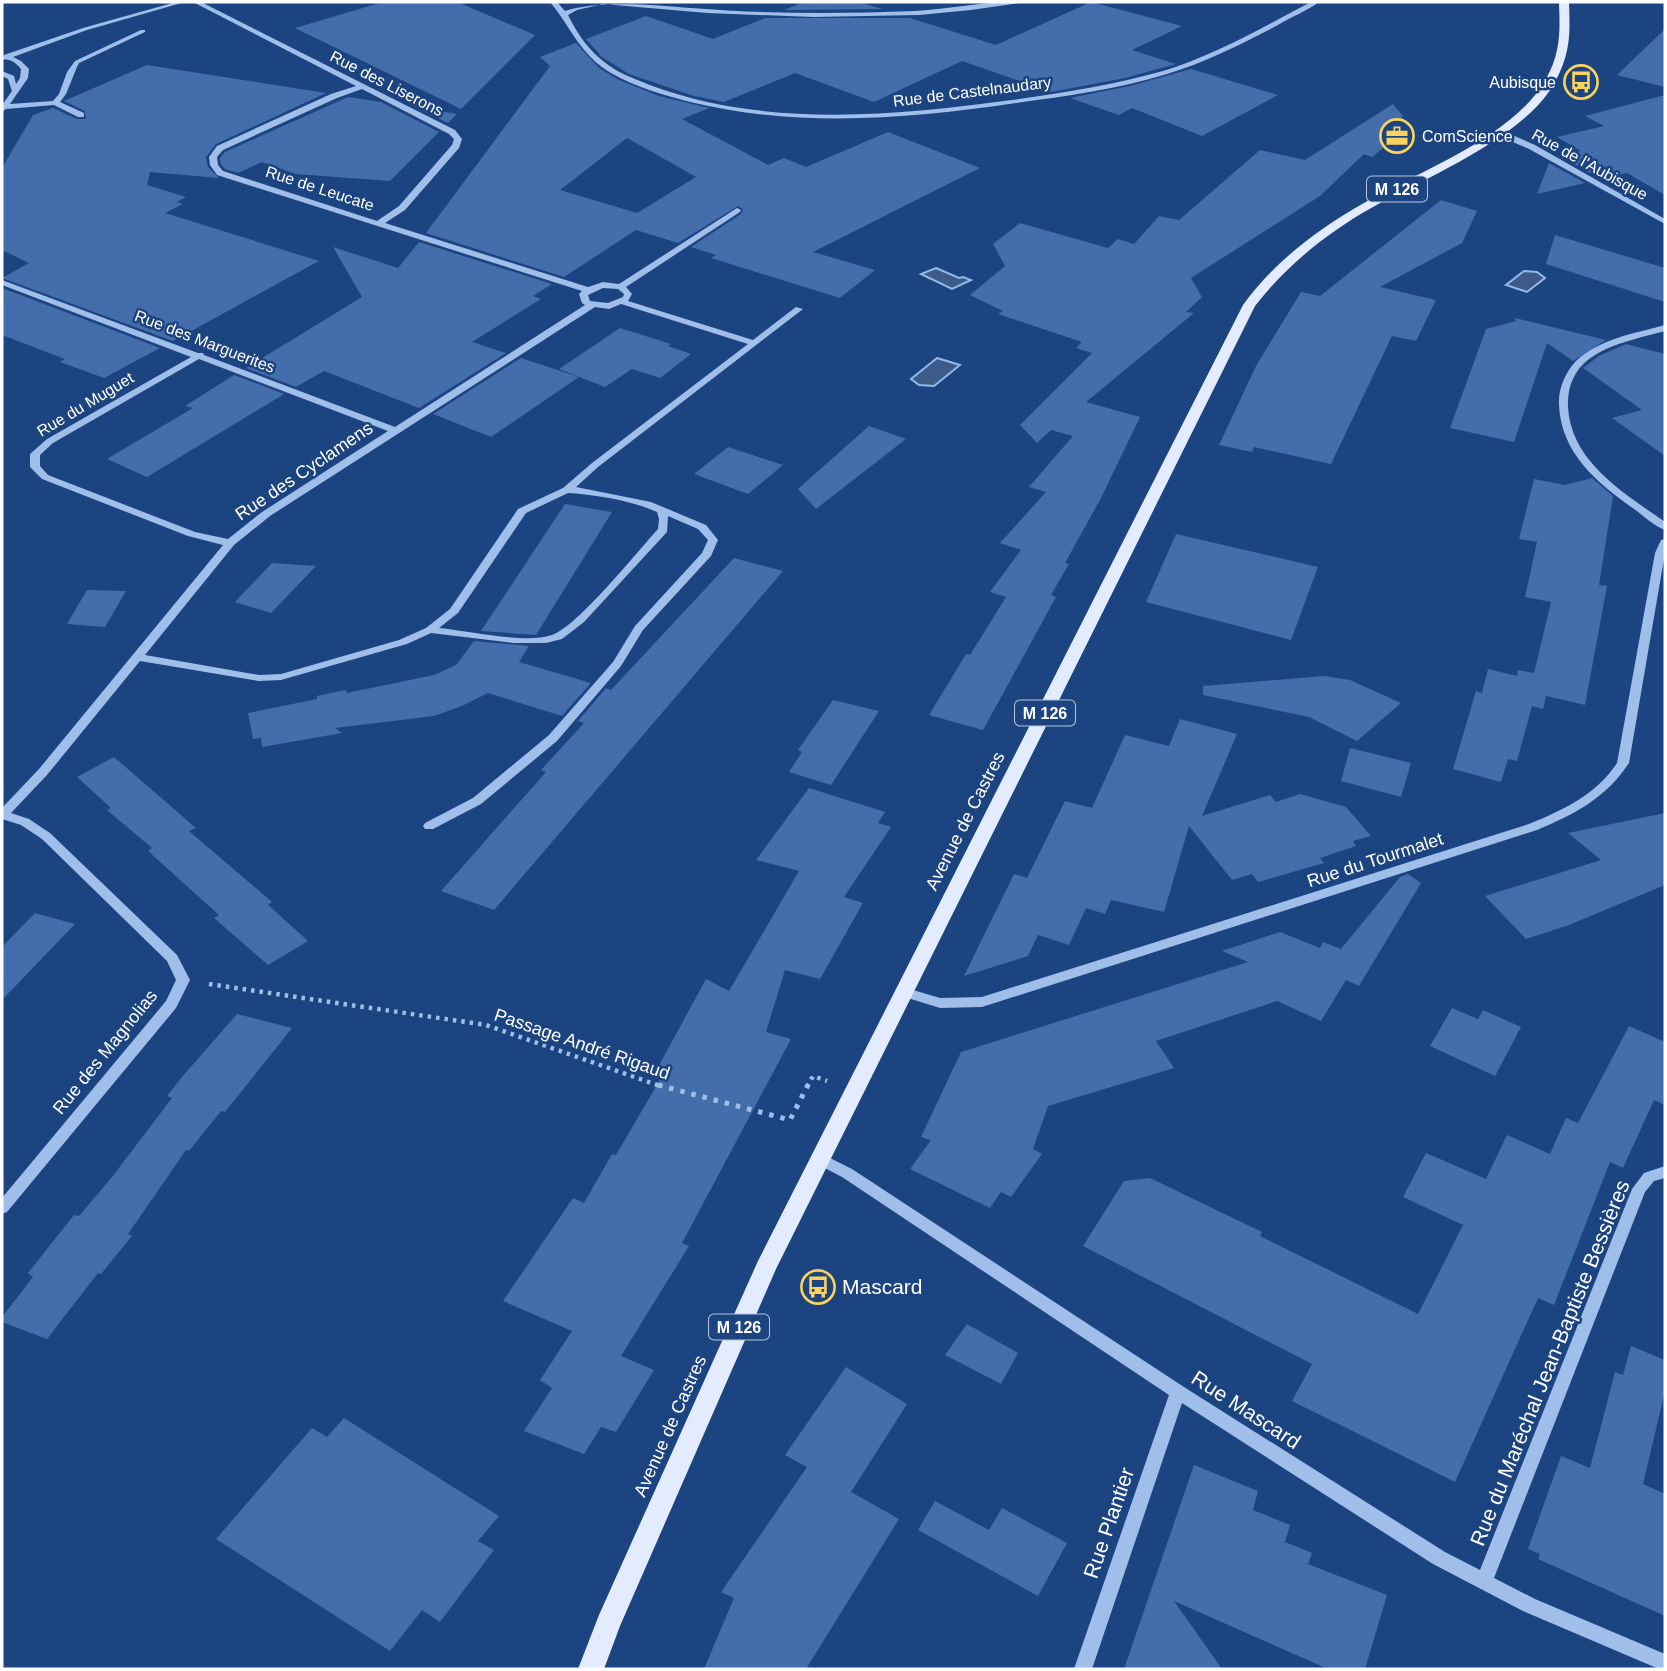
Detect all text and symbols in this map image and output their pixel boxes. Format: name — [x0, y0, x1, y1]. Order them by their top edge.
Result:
street label: Rue des Liserons — [327, 48, 446, 119]
bus stop icon: Aubisque — [1562, 63, 1600, 101]
street label: Rue de Castelnaudary — [892, 73, 1052, 110]
place label: Aubisque — [1489, 74, 1556, 91]
office icon: ComScience — [1378, 117, 1416, 155]
street label: Rue de l'Aubisque — [1529, 126, 1651, 203]
place label: ComScience — [1422, 128, 1513, 145]
street label: Rue de Leucate — [263, 163, 376, 214]
road number: M 126 — [1367, 176, 1427, 202]
street label: Rue des Marguerites — [132, 307, 277, 376]
street label: Rue du Muguet — [34, 369, 137, 440]
street label: Rue des Cyclamens — [232, 418, 376, 524]
road number: M 126 — [1015, 700, 1075, 726]
street label: Avenue de Castres — [921, 748, 1009, 894]
street label: Rue du Tourmalet — [1305, 829, 1445, 891]
street label: Rue des Magnolias — [49, 986, 161, 1118]
street label: Passage André Rigaud — [492, 1005, 672, 1083]
street label: Rue du Maréchal Jean-Baptiste Bessières — [1465, 1177, 1634, 1549]
bus stop icon: Mascard — [799, 1268, 837, 1306]
place label: Mascard — [842, 1275, 923, 1298]
road number: M 126 — [709, 1315, 769, 1340]
street label: Avenue de Castres — [630, 1352, 710, 1500]
street label: Rue Mascard — [1188, 1366, 1305, 1453]
street label: Rue Plantier — [1079, 1464, 1138, 1581]

